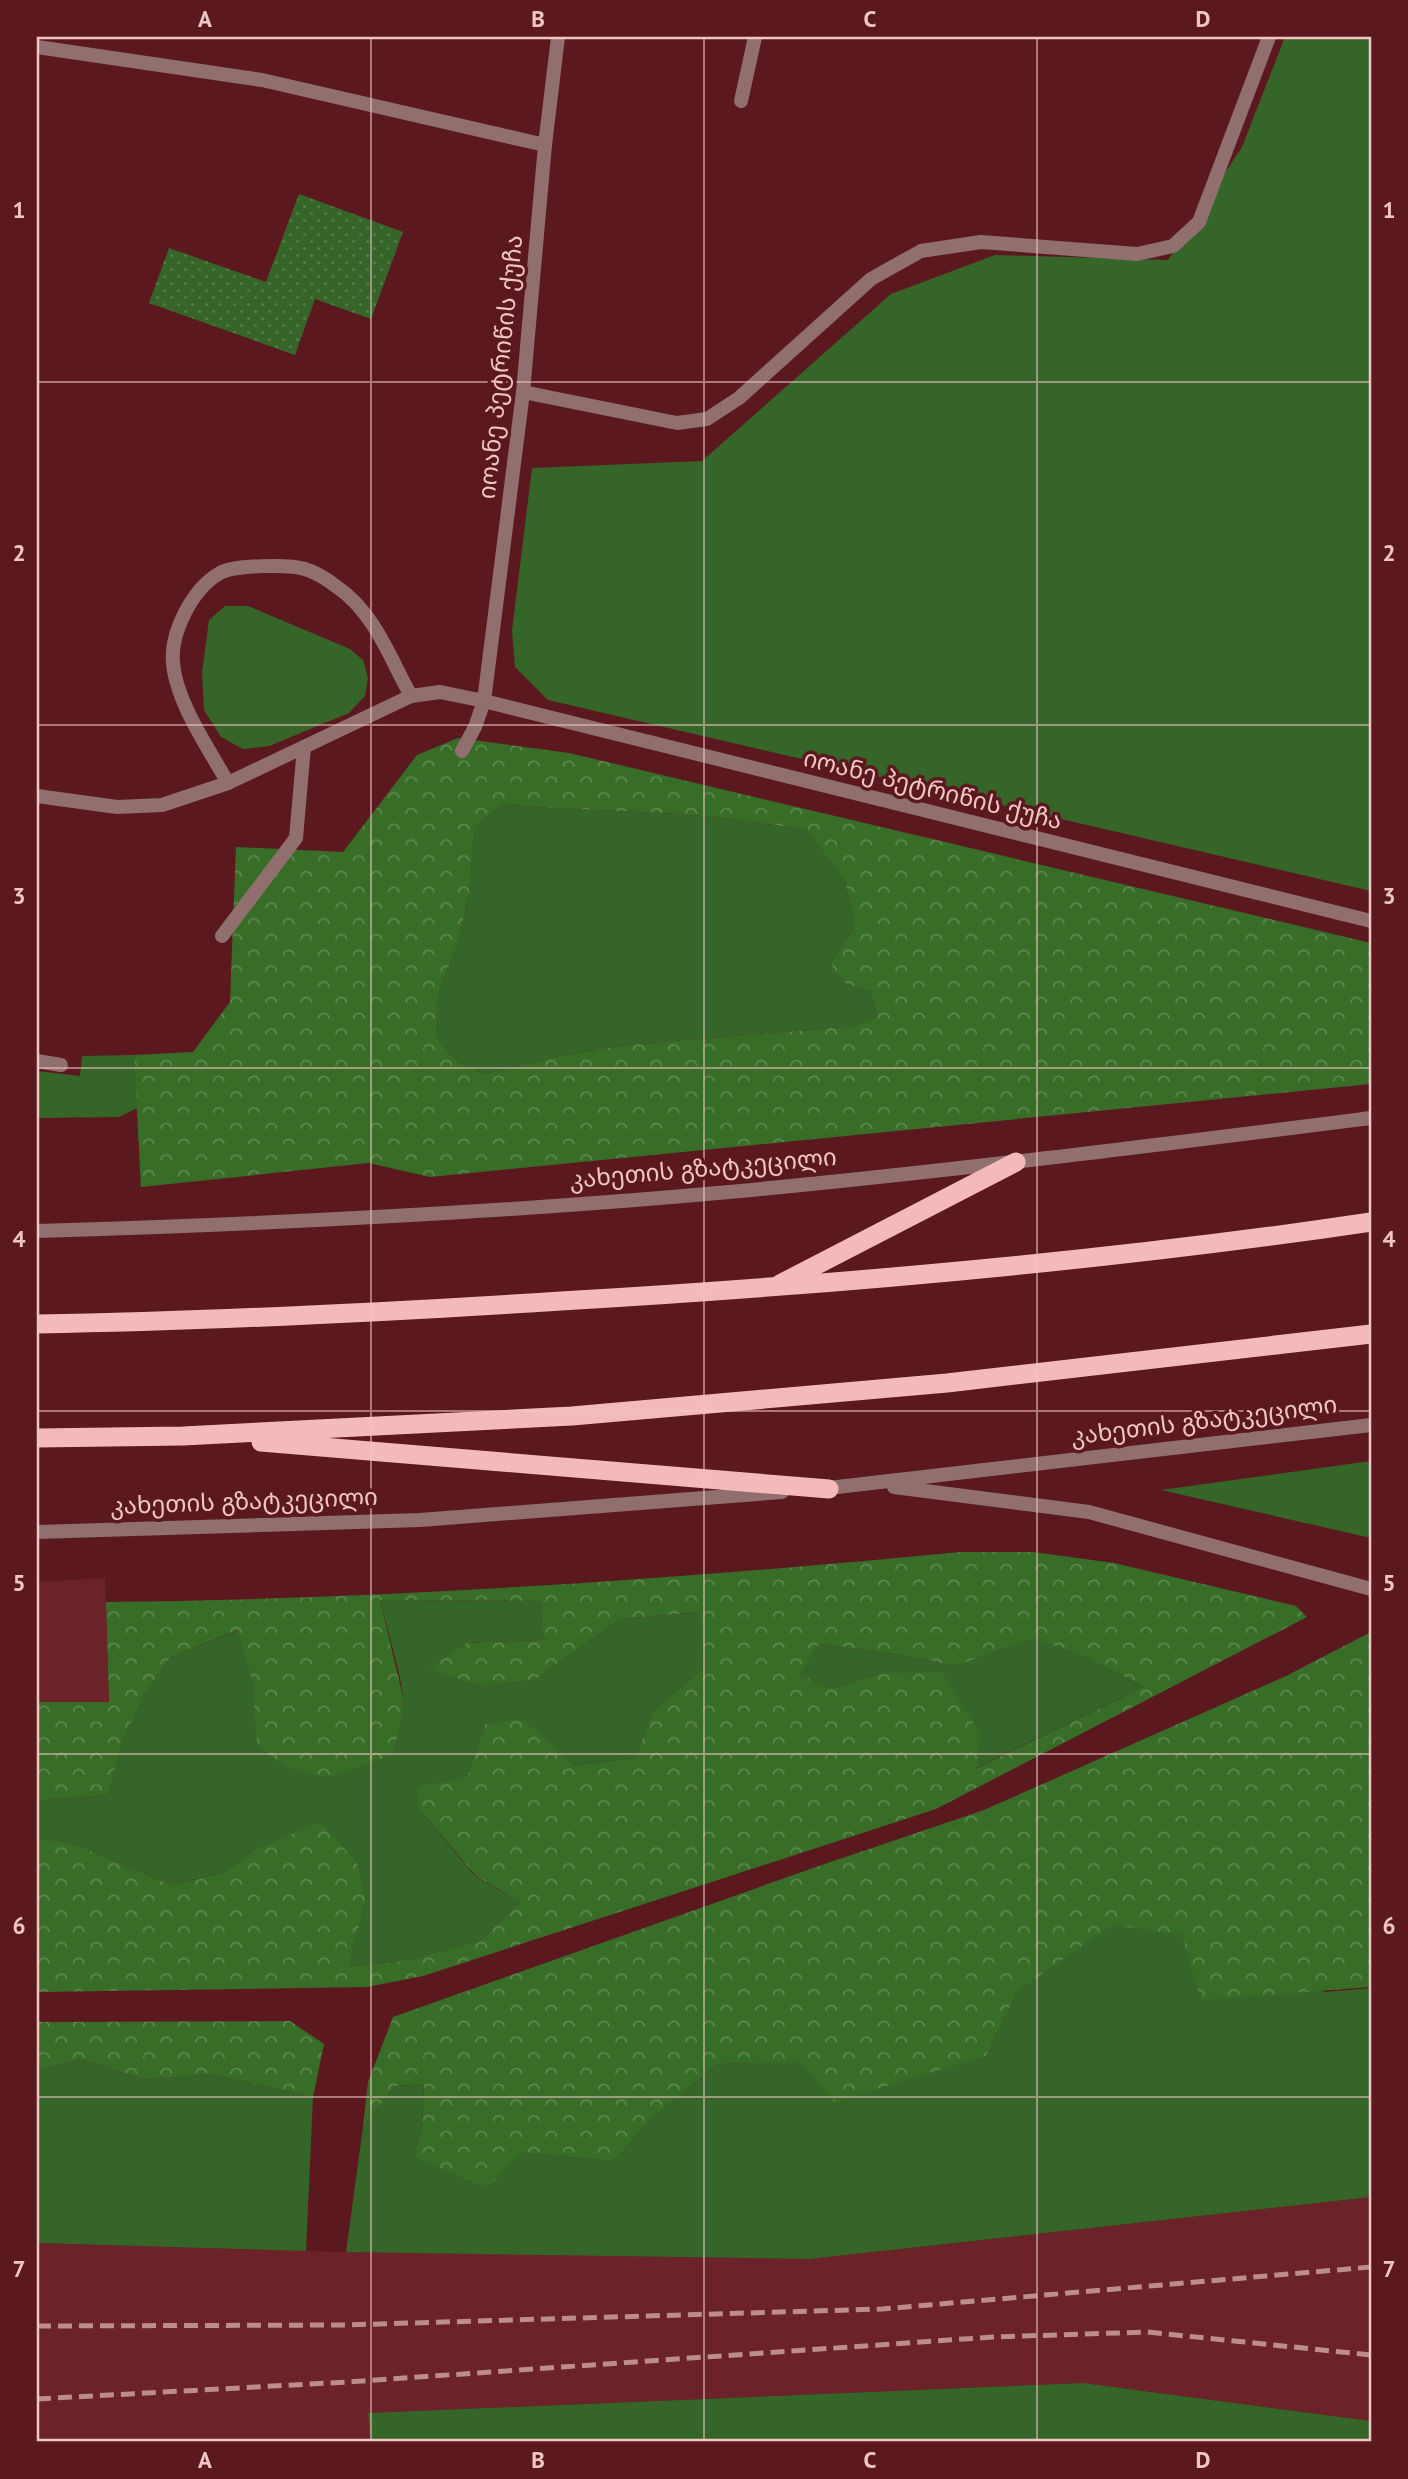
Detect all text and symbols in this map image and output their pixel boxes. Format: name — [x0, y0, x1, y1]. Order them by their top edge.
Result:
text: A — [198, 4, 212, 33]
text: B — [531, 4, 545, 33]
text: C — [864, 4, 877, 33]
text: D — [1196, 4, 1210, 33]
text: 1 — [12, 195, 26, 224]
text: 1 — [1382, 195, 1396, 224]
street label: იოანე პეტრიწის ქუჩა — [471, 233, 529, 501]
text: 2 — [12, 538, 26, 567]
text: 2 — [1382, 538, 1396, 567]
street label: იოანე პეტრიწის ქუჩა — [801, 742, 1065, 836]
text: 3 — [12, 881, 26, 910]
text: 3 — [1382, 881, 1396, 910]
street label: კახეთის გზატკეცილი — [568, 1141, 838, 1195]
text: 4 — [12, 1224, 26, 1253]
text: 4 — [1382, 1224, 1396, 1253]
street label: კახეთის გზატკეცილი — [1069, 1388, 1339, 1452]
street label: კახეთის გზატკეცილი — [110, 1481, 378, 1521]
text: 5 — [12, 1568, 26, 1597]
text: 5 — [1382, 1568, 1396, 1597]
text: 6 — [12, 1911, 26, 1940]
text: 6 — [1382, 1911, 1396, 1940]
text: 7 — [12, 2254, 26, 2283]
text: 7 — [1382, 2254, 1396, 2283]
text: A — [198, 2445, 212, 2474]
text: B — [531, 2445, 545, 2474]
text: C — [864, 2445, 877, 2474]
text: D — [1196, 2445, 1210, 2474]

